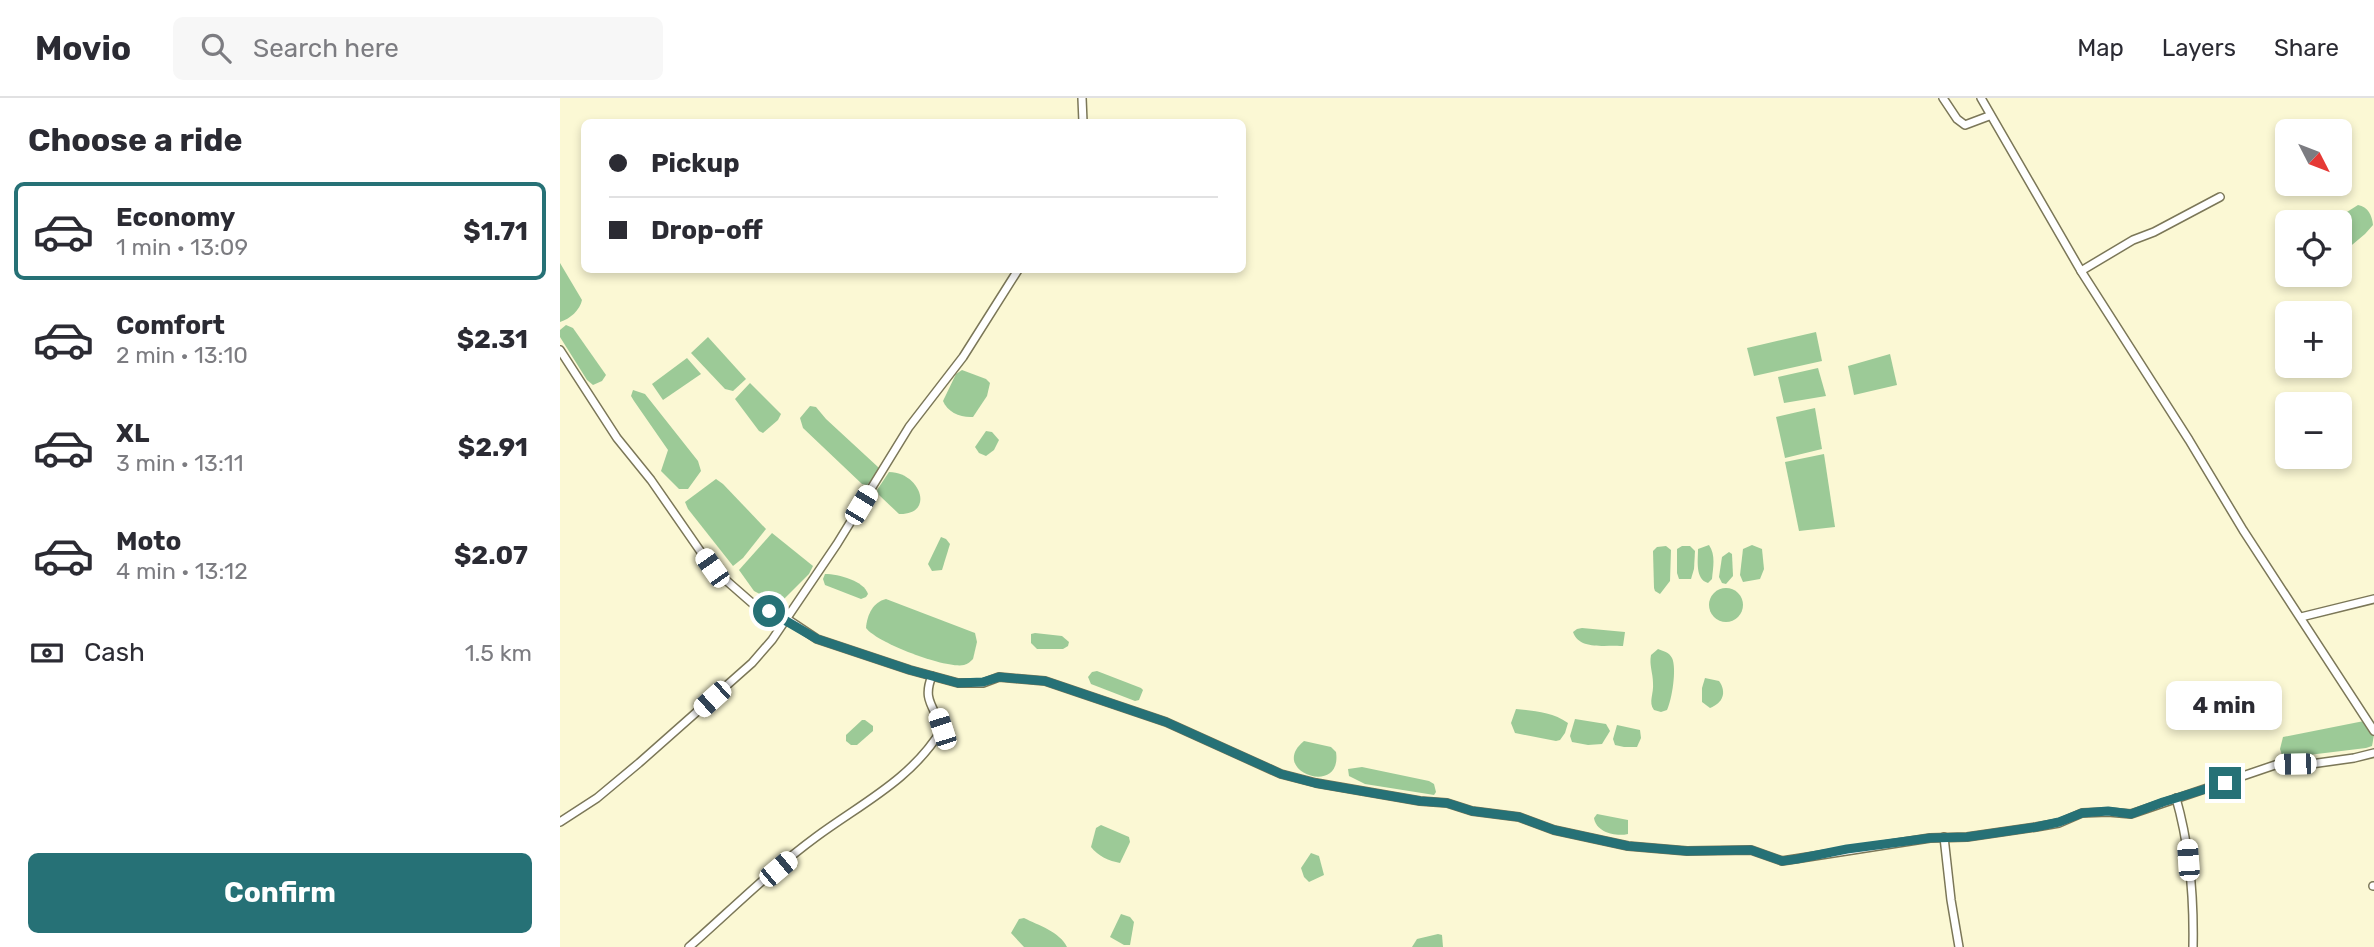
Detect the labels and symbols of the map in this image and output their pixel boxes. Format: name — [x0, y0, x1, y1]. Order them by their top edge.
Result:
north arrow — [2275, 119, 2352, 196]
car — [842, 482, 881, 528]
car — [692, 545, 733, 591]
route start — [753, 595, 785, 627]
car — [690, 677, 735, 721]
callout: 4 min — [2167, 682, 2283, 730]
car — [926, 706, 959, 752]
car — [2274, 753, 2317, 775]
route end — [2209, 767, 2241, 799]
car — [2177, 838, 2200, 882]
car — [756, 847, 801, 891]

